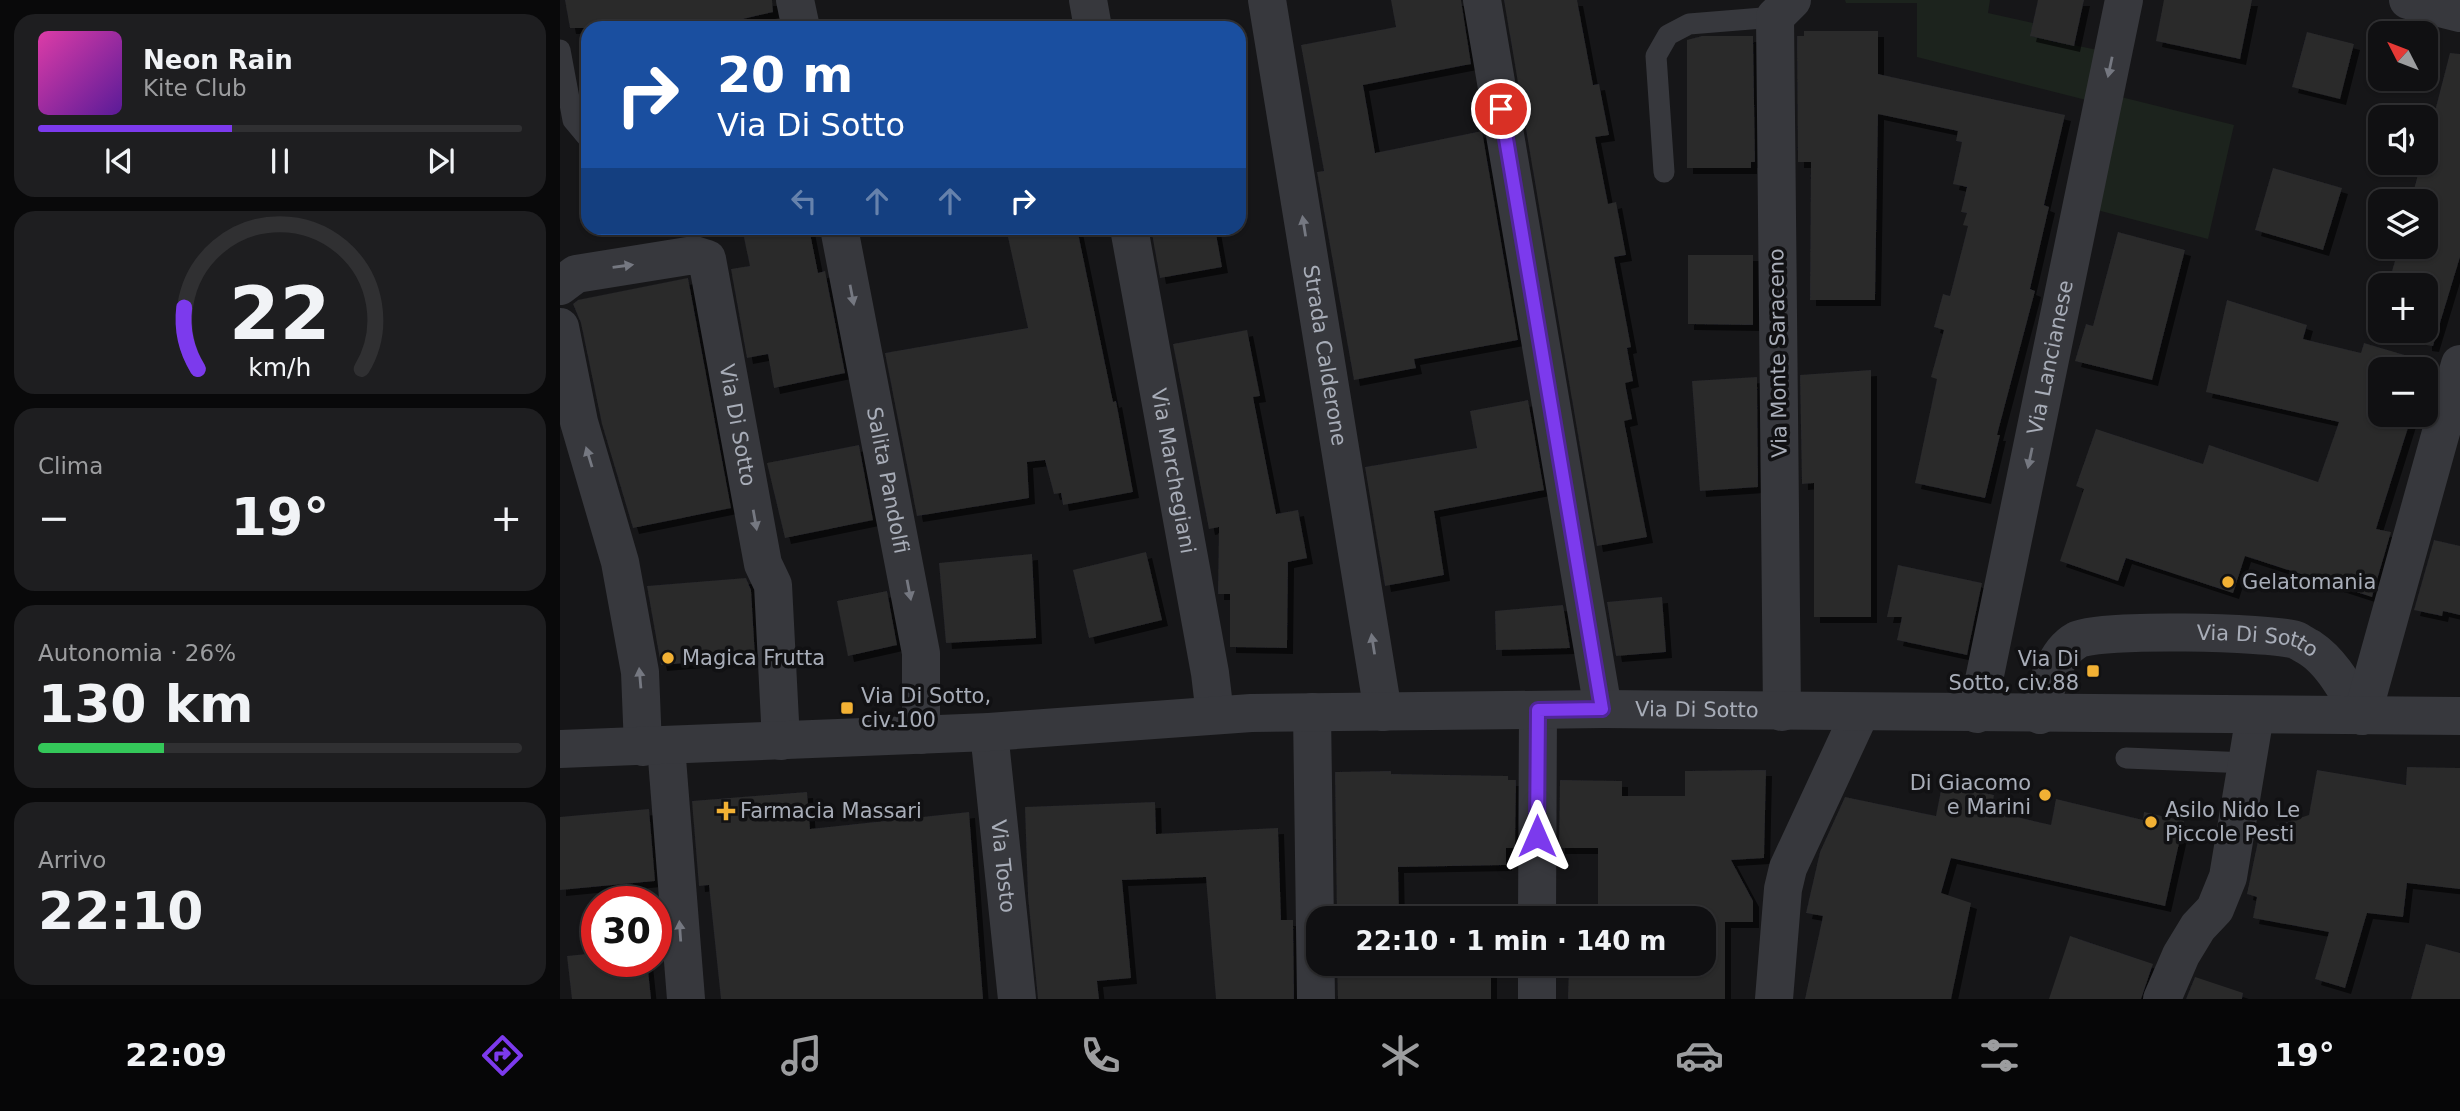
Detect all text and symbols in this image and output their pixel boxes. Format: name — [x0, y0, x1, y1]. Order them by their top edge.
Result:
north arrow — [2368, 21, 2438, 91]
map controls — [2368, 21, 2438, 427]
text: Neon Rain — [143, 45, 293, 75]
text: 20 m — [717, 47, 853, 104]
icon: right — [602, 49, 693, 140]
one-way arrow — [2105, 56, 2116, 78]
text: Kite Club — [143, 75, 247, 101]
pin — [1471, 79, 1531, 139]
icon: arrive — [1482, 90, 1520, 128]
button: sound — [2368, 105, 2438, 175]
text: Via Di Sotto — [717, 106, 905, 144]
icon: previous — [100, 142, 138, 180]
icon: pause — [261, 142, 299, 180]
icon: next — [422, 142, 460, 180]
icon: left — [785, 182, 823, 220]
icon: ahead — [858, 182, 896, 220]
icon: ahead — [931, 182, 969, 220]
icon: right — [1004, 182, 1042, 220]
button: layers — [2368, 189, 2438, 259]
one-way arrow — [1298, 215, 1309, 237]
street label: Via Monte Saraceno — [1764, 248, 1792, 458]
one-way arrow — [613, 260, 635, 271]
street label: Strada Calderone — [1298, 263, 1351, 448]
text: 22 — [229, 271, 331, 356]
button: + — [2368, 273, 2438, 343]
street label: Via Lancianese — [2023, 278, 2078, 437]
one-way arrow — [847, 284, 858, 306]
text: km/h — [248, 352, 312, 381]
button: − — [2368, 357, 2438, 427]
street label: Via Di Sotto — [715, 362, 760, 488]
street label: Via Marchegiani — [1146, 386, 1200, 556]
street label: Salita Pandolfi — [862, 405, 914, 556]
one-way arrow — [583, 446, 593, 467]
one-way arrow — [2025, 447, 2036, 469]
text: Clima — [38, 453, 103, 479]
text: 19° — [231, 487, 329, 547]
text: − — [38, 496, 70, 540]
text: + — [490, 496, 522, 540]
one-way arrow — [750, 509, 761, 531]
place label: Gelatomania — [2242, 570, 2376, 594]
marker: Gelatomania — [2220, 574, 2236, 590]
one-way arrow — [904, 579, 915, 601]
street label: Via Di Sotto — [2196, 621, 2323, 662]
one-way arrow — [1367, 633, 1378, 655]
text: Autonomia · 26% — [38, 640, 236, 666]
place label: Magica Frutta — [682, 646, 825, 670]
place label: Via Di Sotto, civ.88 — [1949, 647, 2079, 695]
marker: Magica Frutta — [660, 650, 676, 666]
marker: Via Di Sotto, civ.88 — [2085, 663, 2101, 679]
one-way arrow — [634, 667, 645, 689]
text: 130 km — [38, 674, 253, 734]
place label: Via Di Sotto, civ.100 — [861, 684, 991, 732]
street label: Via Di Sotto — [1635, 697, 1759, 722]
marker: Via Di Sotto, civ.100 — [839, 700, 855, 716]
place label: Di Giacomo e Marini — [1910, 771, 2031, 819]
marker: Di Giacomo e Marini — [2037, 787, 2053, 803]
place label: Asilo Nido Le Piccole Pesti — [2165, 798, 2300, 846]
place label: Farmacia Massari — [740, 799, 922, 823]
position arrow — [1500, 799, 1574, 873]
marker: Farmacia Massari — [718, 803, 734, 819]
marker: Asilo Nido Le Piccole Pesti — [2143, 814, 2159, 830]
street label: Via Tosto — [986, 819, 1020, 914]
text: Arrivo — [38, 847, 106, 873]
text: 22:10 — [38, 881, 204, 941]
speed limit sign: 30 — [581, 886, 672, 977]
one-way arrow — [674, 920, 685, 942]
text: 22:10 · 1 min · 140 m — [1356, 926, 1666, 956]
icon: directions — [478, 1031, 527, 1080]
icon: music — [777, 1031, 826, 1080]
icon: phone — [1076, 1031, 1125, 1080]
icon: climate — [1376, 1031, 1425, 1080]
icon: car — [1675, 1031, 1724, 1080]
icon: filters — [1975, 1031, 2024, 1080]
text: 22:09 — [125, 1036, 227, 1074]
text: 19° — [2274, 1036, 2335, 1074]

